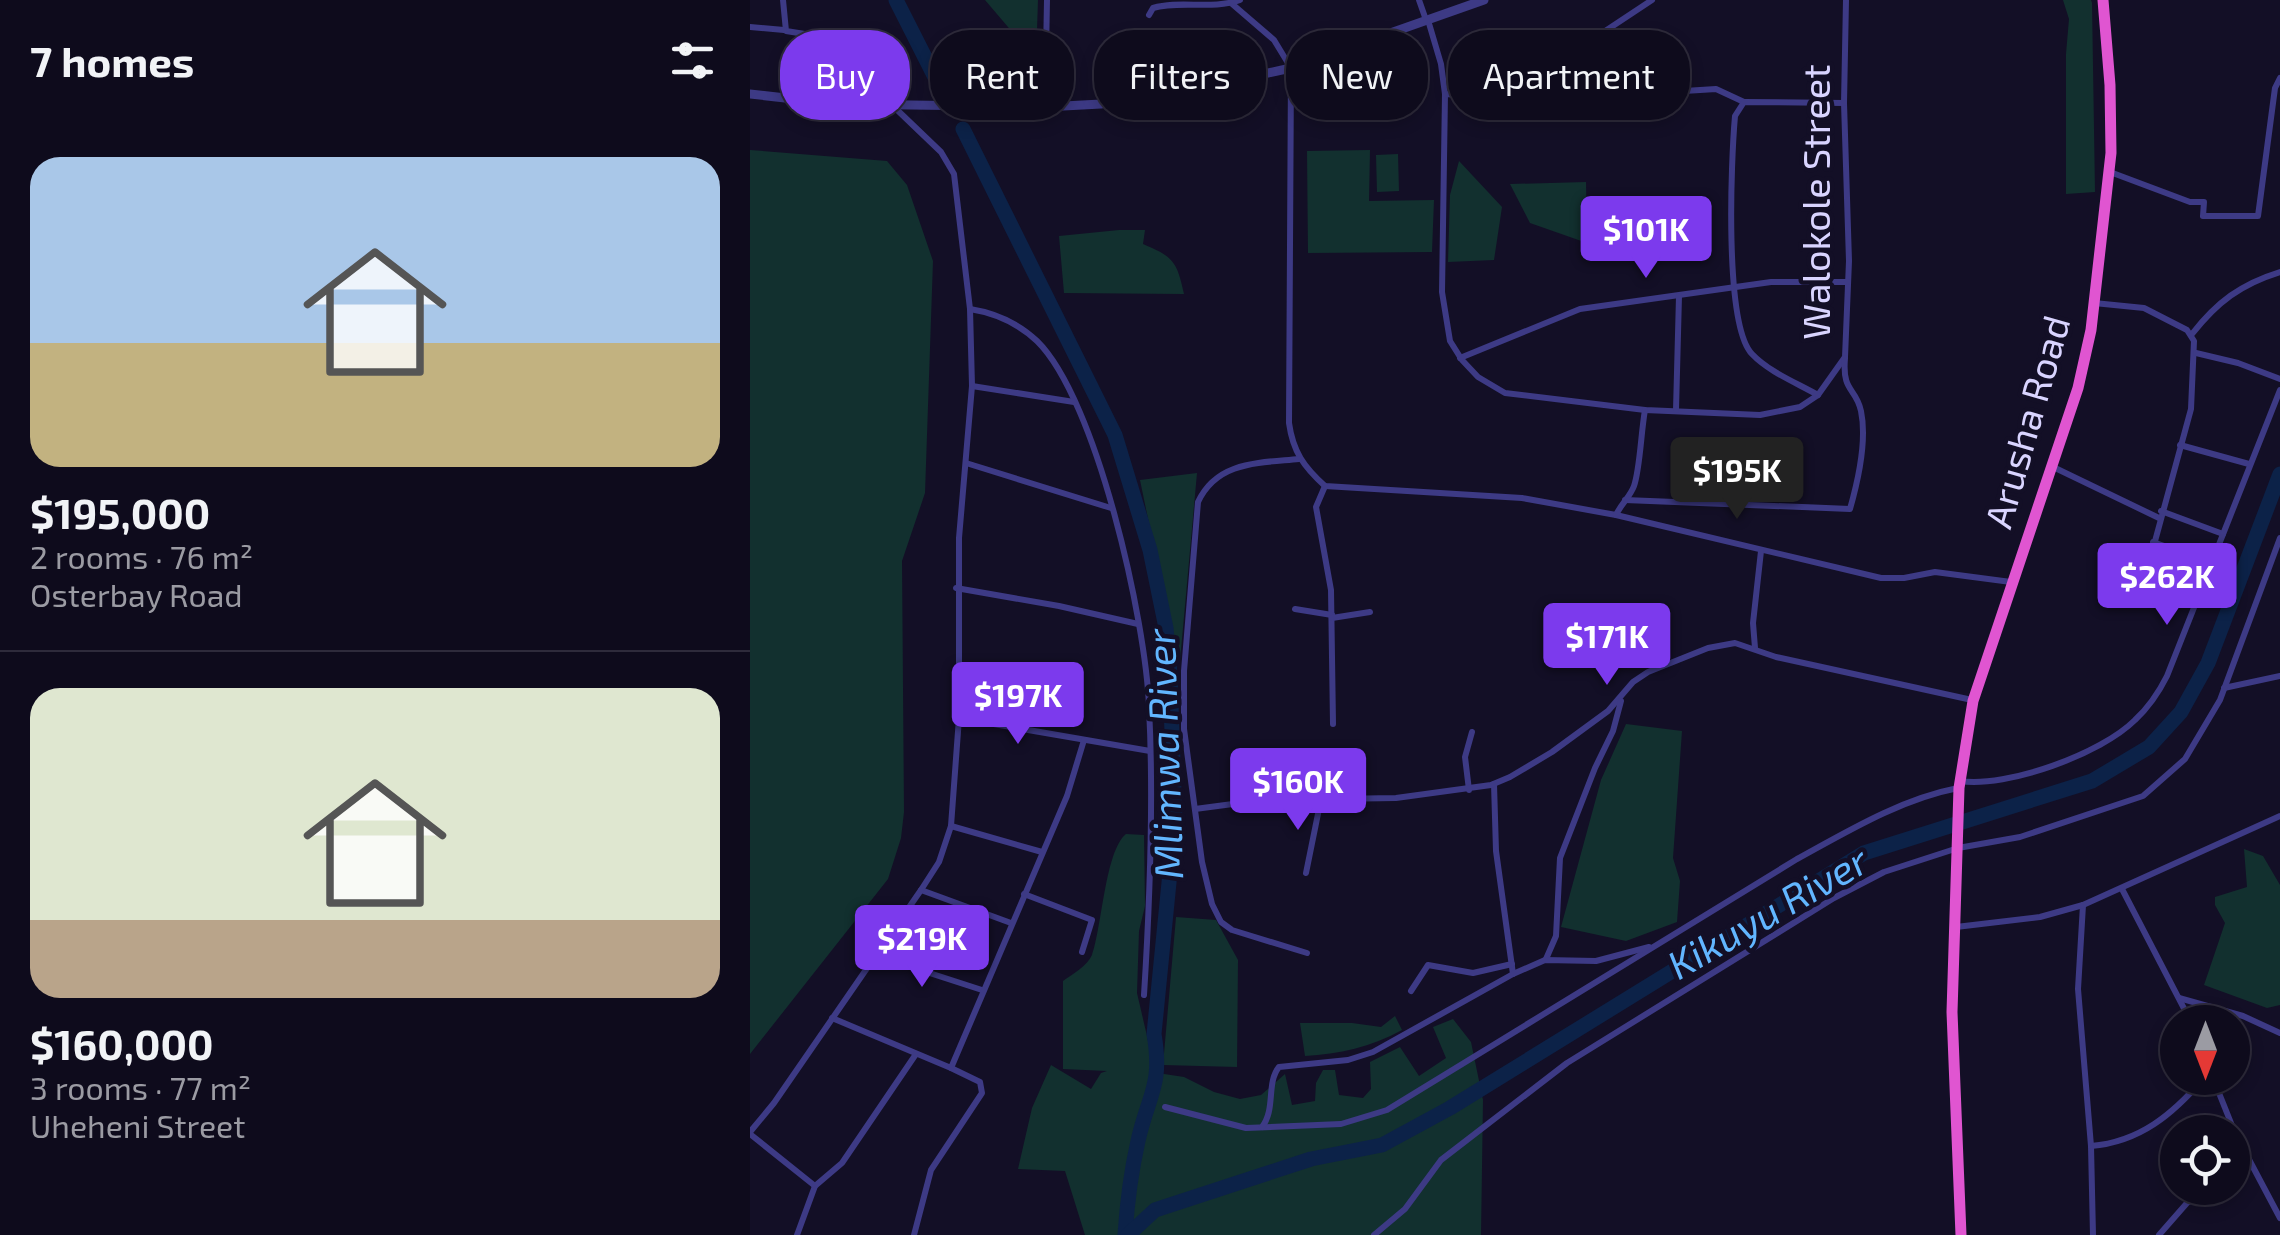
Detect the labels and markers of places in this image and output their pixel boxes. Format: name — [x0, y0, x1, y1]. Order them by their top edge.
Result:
pin: $101K — [1576, 196, 1716, 281]
pin: $195K — [1667, 437, 1807, 522]
pin: $262K — [2097, 543, 2237, 628]
pin: $171K — [1537, 603, 1677, 688]
pin: $197K — [948, 662, 1088, 747]
pin: $160K — [1228, 748, 1368, 833]
pin: $219K — [852, 905, 992, 990]

